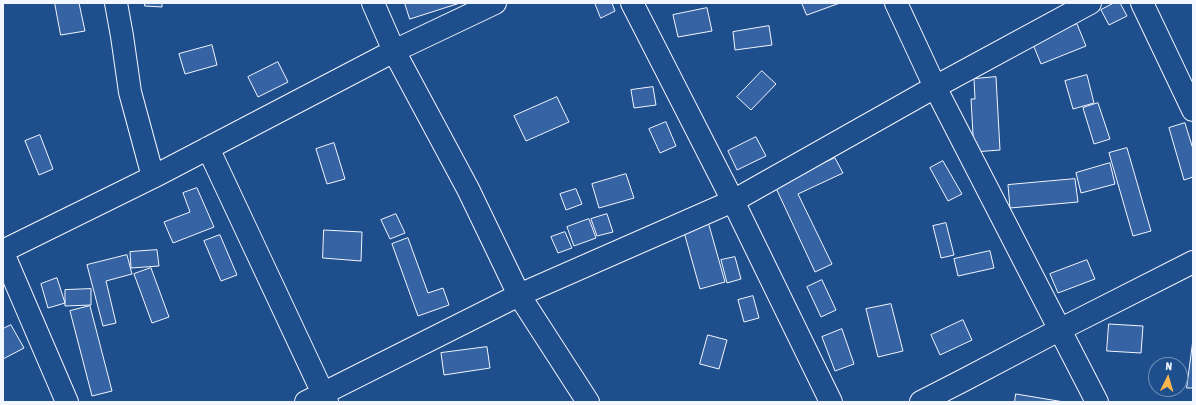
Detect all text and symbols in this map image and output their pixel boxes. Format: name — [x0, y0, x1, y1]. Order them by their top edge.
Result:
north arrow — [1148, 357, 1188, 397]
text: N — [1165, 360, 1173, 372]

